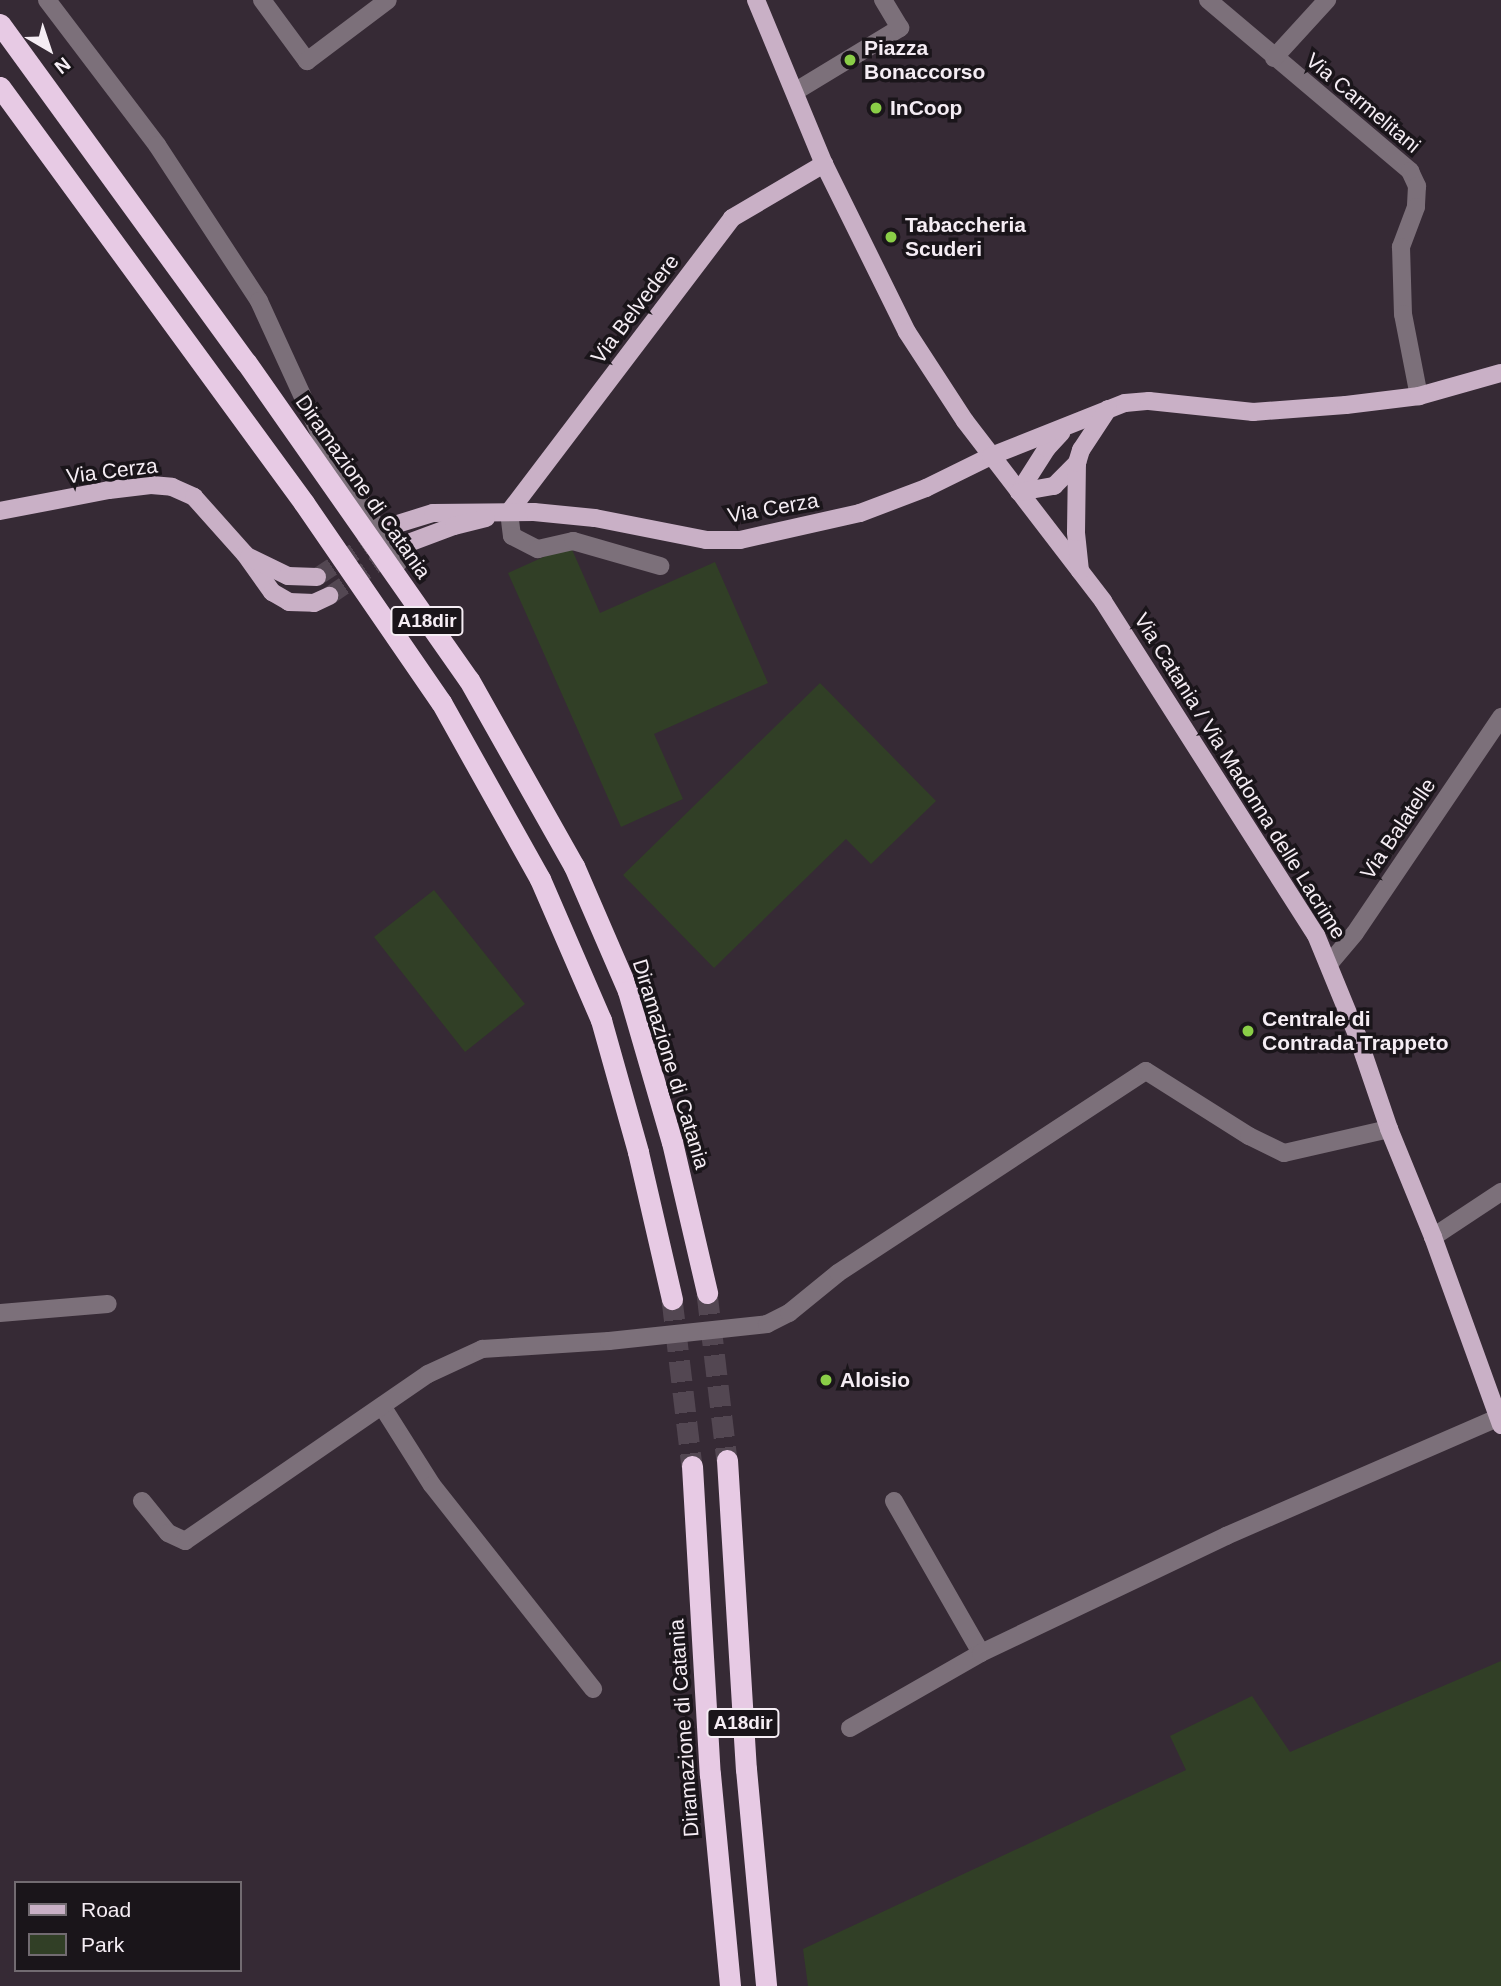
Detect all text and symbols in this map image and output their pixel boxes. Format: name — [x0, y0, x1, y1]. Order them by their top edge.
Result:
north arrow — [14, 14, 84, 84]
place label: Piazza Bonaccorso — [864, 35, 985, 85]
street label: Via Carmelitani — [1301, 48, 1425, 158]
marker: Piazza Bonaccorso — [842, 52, 858, 68]
text: N — [51, 53, 74, 78]
place label: InCoop — [890, 95, 962, 121]
marker: InCoop — [868, 100, 884, 116]
place label: Tabaccheria Scuderi — [905, 212, 1026, 262]
marker: Tabaccheria Scuderi — [883, 229, 899, 245]
street label: Via Belvedere — [586, 249, 684, 369]
street label: Diramazione di Catania — [290, 390, 436, 584]
street label: Via Cerza — [65, 453, 159, 489]
street label: Via Cerza — [726, 488, 820, 528]
road number: A18dir — [390, 606, 464, 636]
street label: Via Catania / Via Madonna delle Lacrime — [1129, 608, 1351, 944]
street label: Via Balatelle — [1355, 774, 1441, 884]
street label: Diramazione di Catania — [627, 956, 715, 1172]
place label: Centrale di Contrada Trappeto — [1262, 1006, 1449, 1056]
marker: Centrale di Contrada Trappeto — [1240, 1023, 1256, 1039]
place label: Aloisio — [840, 1367, 910, 1393]
marker: Aloisio — [818, 1372, 834, 1388]
street label: Diramazione di Catania — [664, 1618, 704, 1838]
road number: A18dir — [706, 1708, 780, 1738]
legend — [14, 1881, 242, 1972]
text: Road — [81, 1898, 131, 1921]
text: Park — [81, 1933, 124, 1956]

